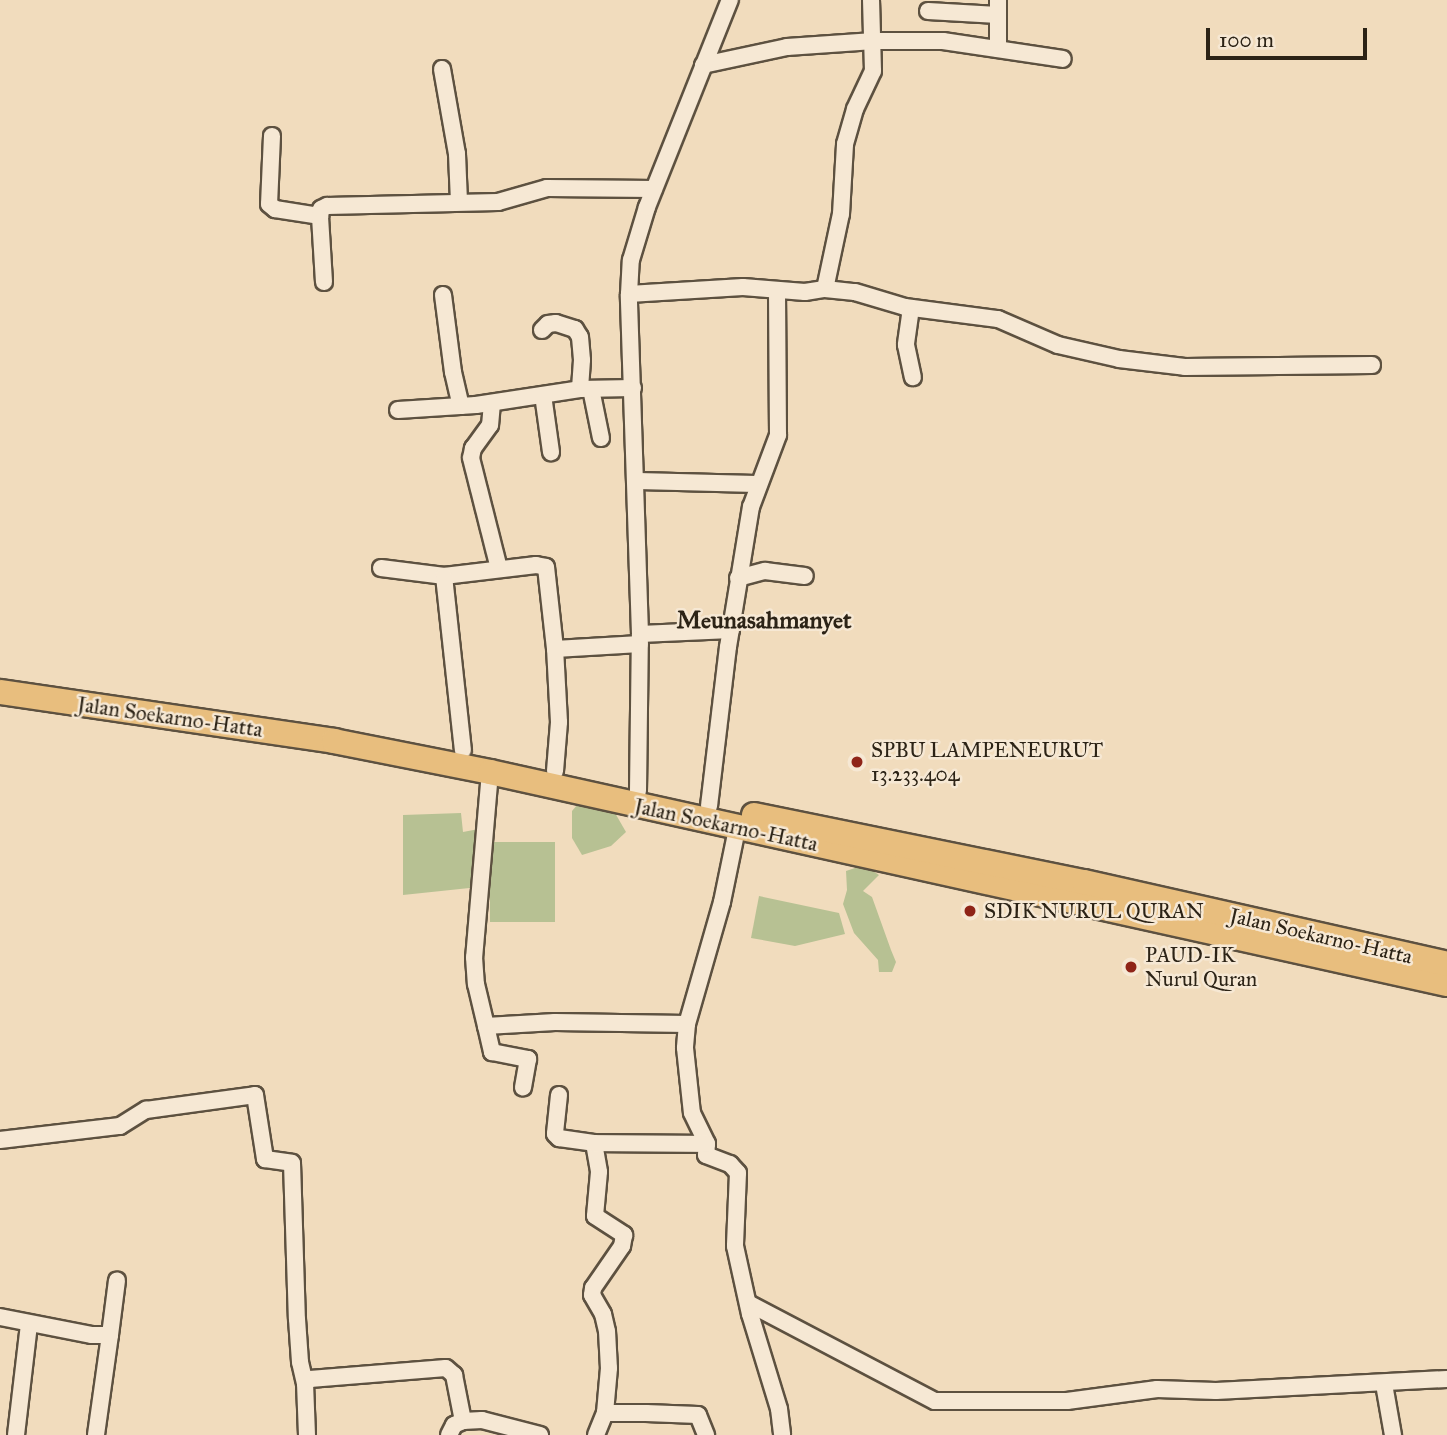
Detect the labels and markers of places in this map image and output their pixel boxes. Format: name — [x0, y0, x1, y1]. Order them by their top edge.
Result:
place label: SPBU LAMPENEURUT 13.233.404 — [871, 737, 1103, 787]
marker: SPBU LAMPENEURUT 13.233.404 — [849, 754, 865, 770]
place label: SDIK NURUL QURAN — [984, 898, 1204, 924]
marker: SDIK NURUL QURAN — [962, 903, 978, 919]
place label: PAUD-IK Nurul Quran — [1145, 942, 1257, 992]
marker: PAUD-IK Nurul Quran — [1123, 959, 1139, 975]

